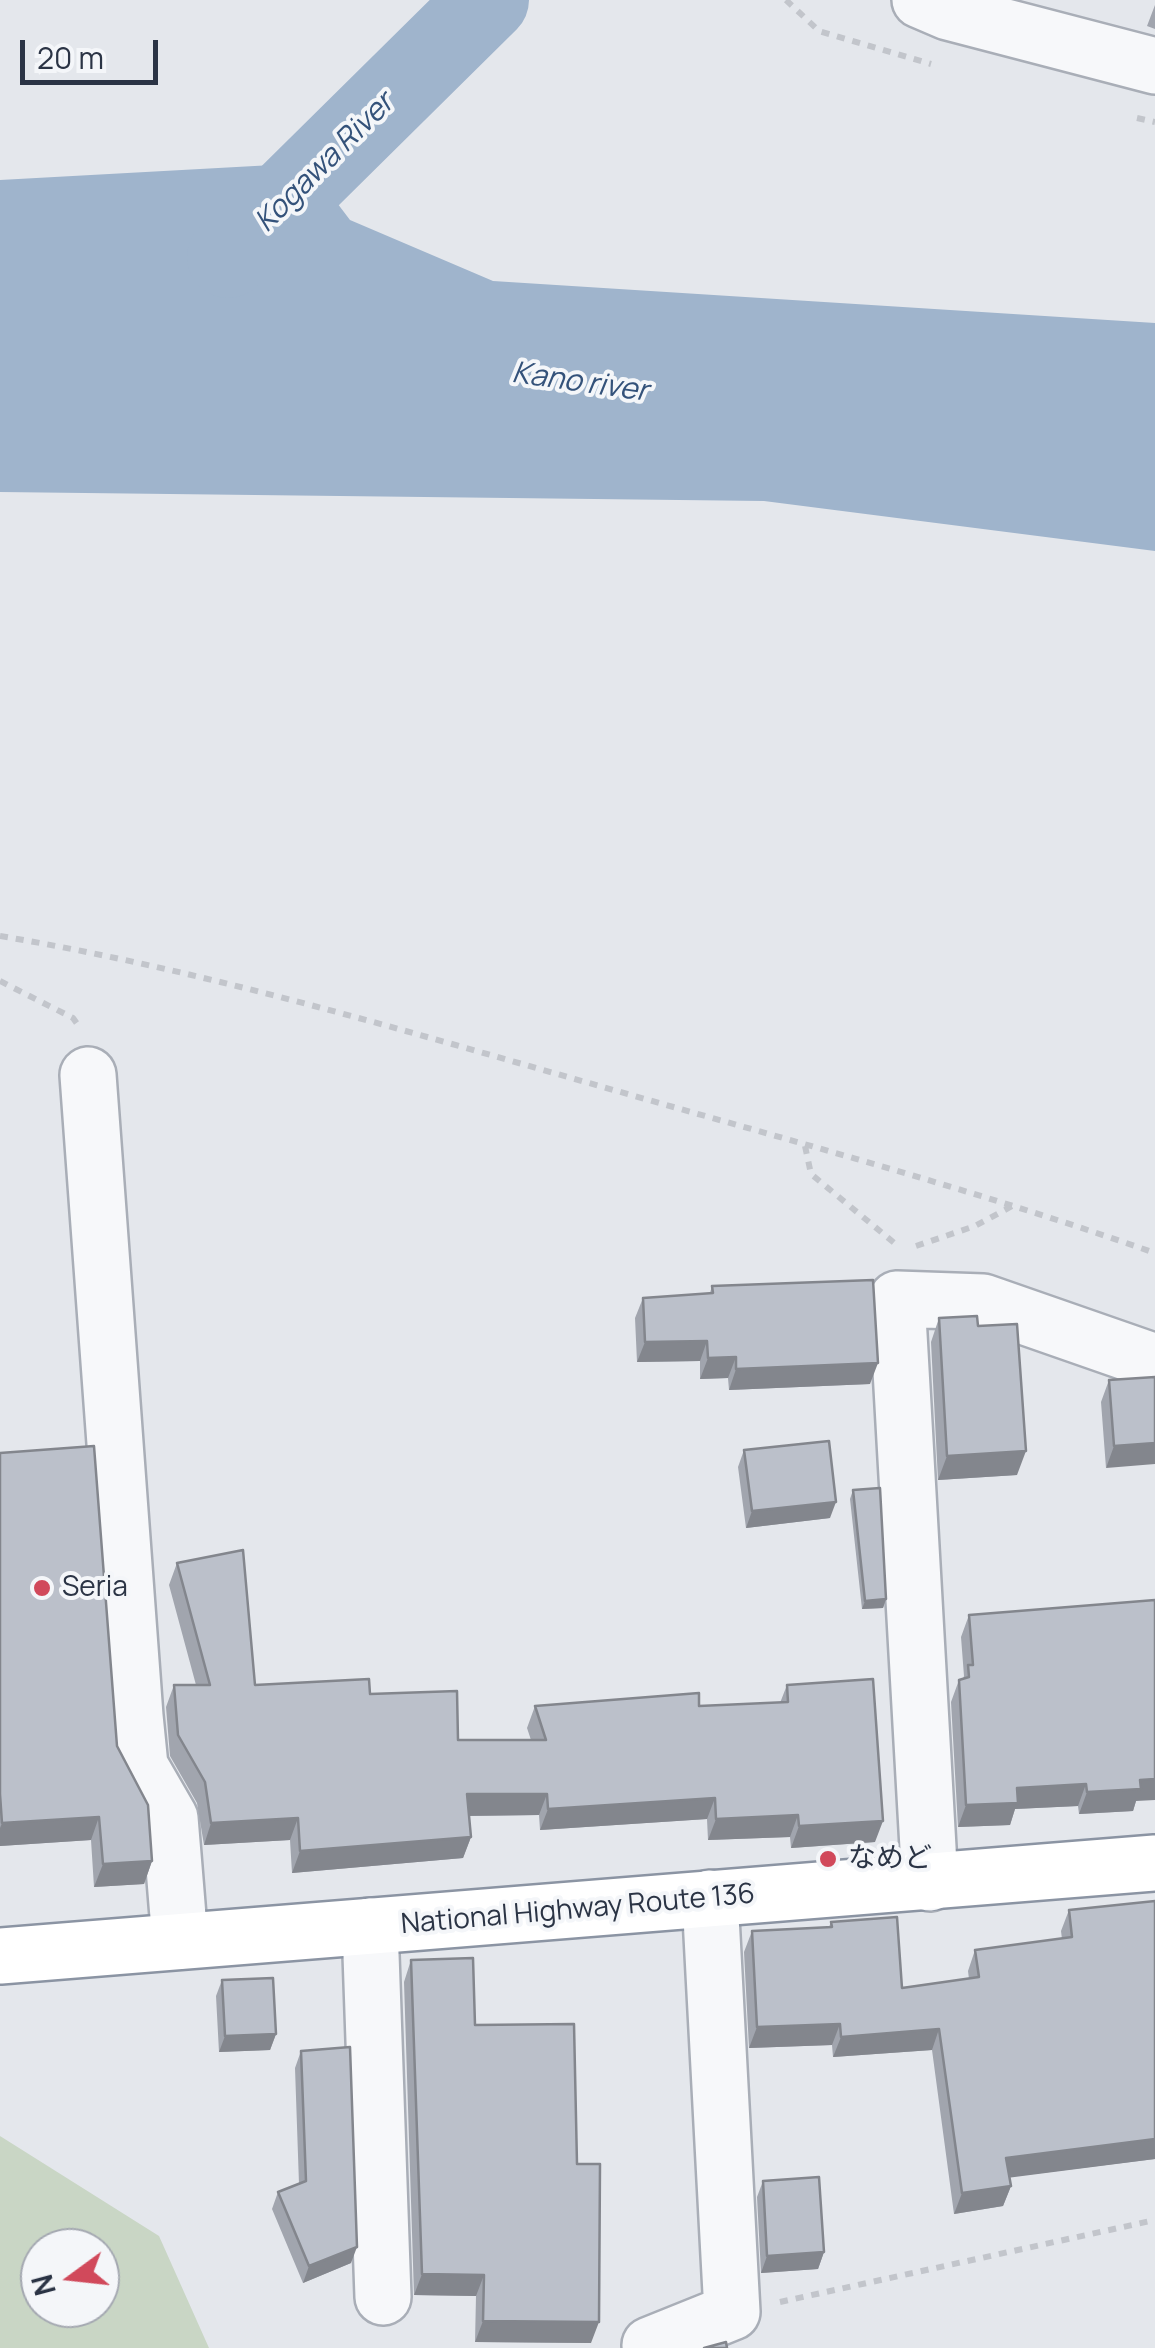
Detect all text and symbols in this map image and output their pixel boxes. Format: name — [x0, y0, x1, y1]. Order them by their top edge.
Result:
scale bar — [25, 20, 162, 82]
text: 20 m — [37, 37, 104, 78]
water label: Kogawa River — [248, 86, 402, 240]
water label: Kano river — [510, 356, 650, 410]
place label: Seria — [62, 1571, 128, 1605]
marker: Seria — [31, 1577, 53, 1599]
place label: なめど — [848, 1842, 932, 1876]
marker: なめど — [817, 1848, 839, 1870]
street label: National Highway Route 136 — [400, 1878, 756, 1942]
north arrow — [20, 2228, 120, 2328]
text: N — [22, 2271, 64, 2300]

